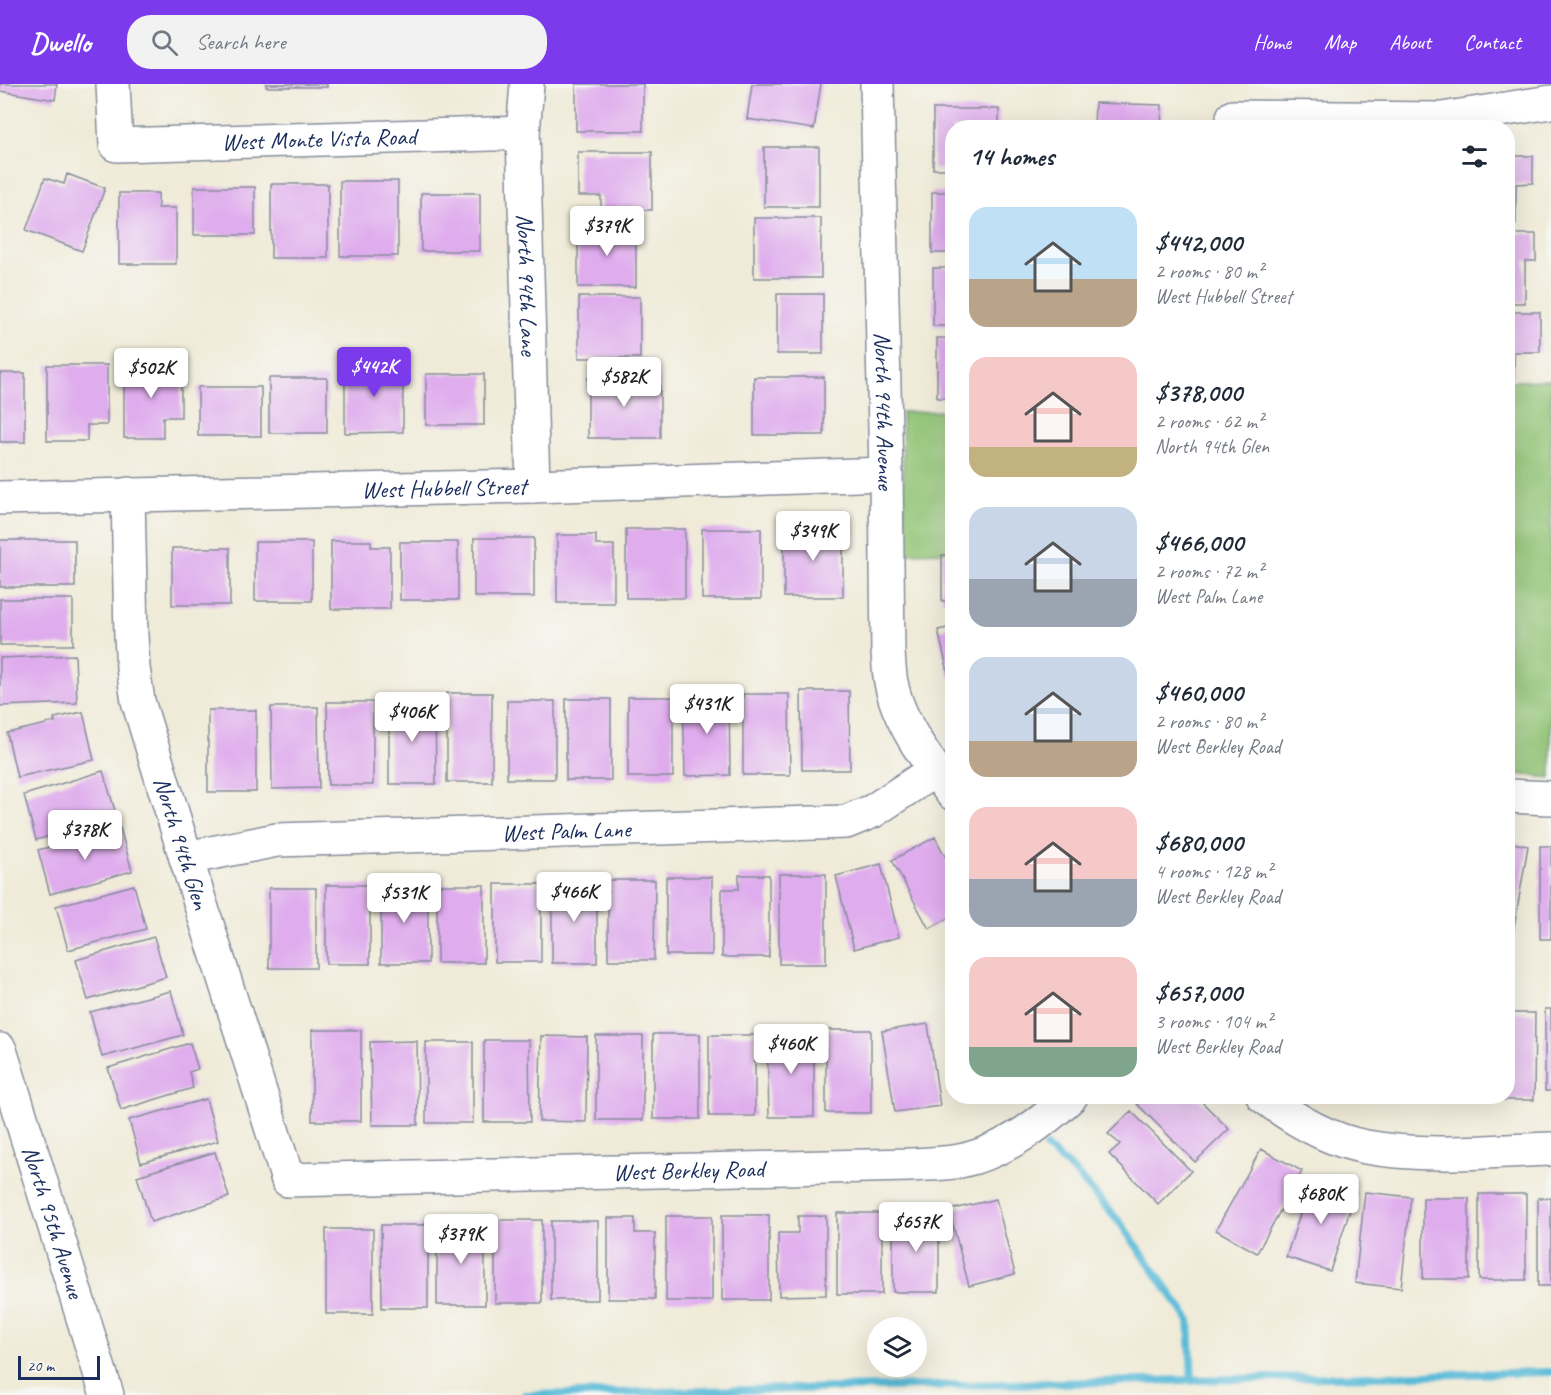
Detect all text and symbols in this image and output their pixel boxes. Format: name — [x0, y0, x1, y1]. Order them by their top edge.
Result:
search box — [127, 15, 547, 69]
text: Dwello — [30, 25, 91, 60]
icon: search — [148, 26, 181, 59]
text: Search here — [196, 28, 286, 56]
text: Home — [1253, 29, 1291, 55]
text: Map — [1324, 29, 1356, 55]
text: About — [1389, 29, 1431, 55]
text: Contact — [1464, 29, 1521, 55]
street label: West Monte Vista Road — [221, 121, 420, 157]
text: 14 homes — [969, 140, 1054, 173]
icon: filters — [1458, 140, 1491, 173]
pin: $379K — [565, 206, 649, 257]
street label: North 94th Lane — [510, 213, 544, 358]
text: $379K — [584, 213, 630, 238]
text: $442,000 — [1155, 226, 1242, 259]
icon: home — [1017, 231, 1089, 303]
text: 2 rooms · 80 m² — [1155, 259, 1263, 284]
text: West Hubbell Street — [1155, 284, 1292, 309]
street label: North 94th Avenue — [868, 332, 901, 492]
pin: $442K — [332, 347, 416, 398]
pin: $502K — [109, 348, 193, 399]
text: $442K — [351, 354, 397, 379]
text: $502K — [128, 355, 174, 380]
pin: $582K — [582, 357, 666, 408]
text: $582K — [601, 364, 647, 389]
text: $378,000 — [1155, 376, 1242, 409]
icon: home — [1017, 381, 1089, 453]
text: 2 rooms · 62 m² — [1155, 409, 1263, 434]
text: North 94th Glen — [1155, 434, 1269, 459]
street label: West Hubbell Street — [361, 471, 530, 505]
pin: $349K — [771, 511, 855, 562]
text: $349K — [790, 518, 836, 543]
text: $466,000 — [1155, 526, 1243, 559]
icon: home — [1017, 531, 1089, 603]
text: 2 rooms · 72 m² — [1155, 559, 1263, 584]
text: West Palm Lane — [1155, 584, 1262, 609]
text: $460,000 — [1155, 676, 1243, 709]
icon: home — [1017, 681, 1089, 753]
pin: $431K — [665, 684, 749, 735]
text: $431K — [684, 691, 730, 716]
pin: $406K — [370, 692, 454, 743]
text: $406K — [389, 699, 435, 724]
text: 2 rooms · 80 m² — [1155, 709, 1263, 734]
text: West Berkley Road — [1155, 734, 1281, 759]
street label: North 94th Glen — [147, 773, 217, 914]
pin: $378K — [43, 810, 127, 861]
street label: West Palm Lane — [501, 814, 633, 848]
text: $378K — [62, 817, 108, 842]
text: $680,000 — [1155, 826, 1243, 859]
icon: home — [1017, 831, 1089, 903]
text: 4 rooms · 128 m² — [1155, 859, 1272, 884]
pin: $466K — [532, 872, 616, 923]
pin: $531K — [362, 873, 446, 924]
text: $466K — [551, 879, 598, 904]
text: $531K — [381, 880, 427, 905]
text: West Berkley Road — [1155, 884, 1281, 909]
text: $657,000 — [1155, 976, 1242, 1009]
icon: home — [1017, 981, 1089, 1053]
text: 3 rooms · 104 m² — [1155, 1009, 1272, 1034]
pin: $460K — [749, 1024, 833, 1075]
text: $460K — [768, 1031, 814, 1056]
text: West Berkley Road — [1155, 1034, 1281, 1059]
street label: North 95th Avenue — [16, 1142, 92, 1304]
street label: West Berkley Road — [613, 1153, 768, 1187]
pin: $680K — [1279, 1174, 1363, 1225]
text: $680K — [1298, 1181, 1344, 1206]
pin: $657K — [874, 1202, 958, 1253]
text: $657K — [893, 1209, 939, 1234]
pin: $379K — [419, 1214, 503, 1265]
text: $379K — [438, 1221, 484, 1246]
map controls — [867, 1317, 927, 1377]
button: layers — [867, 1317, 927, 1377]
scale bar — [18, 1353, 100, 1380]
text: 20 m — [27, 1356, 54, 1376]

